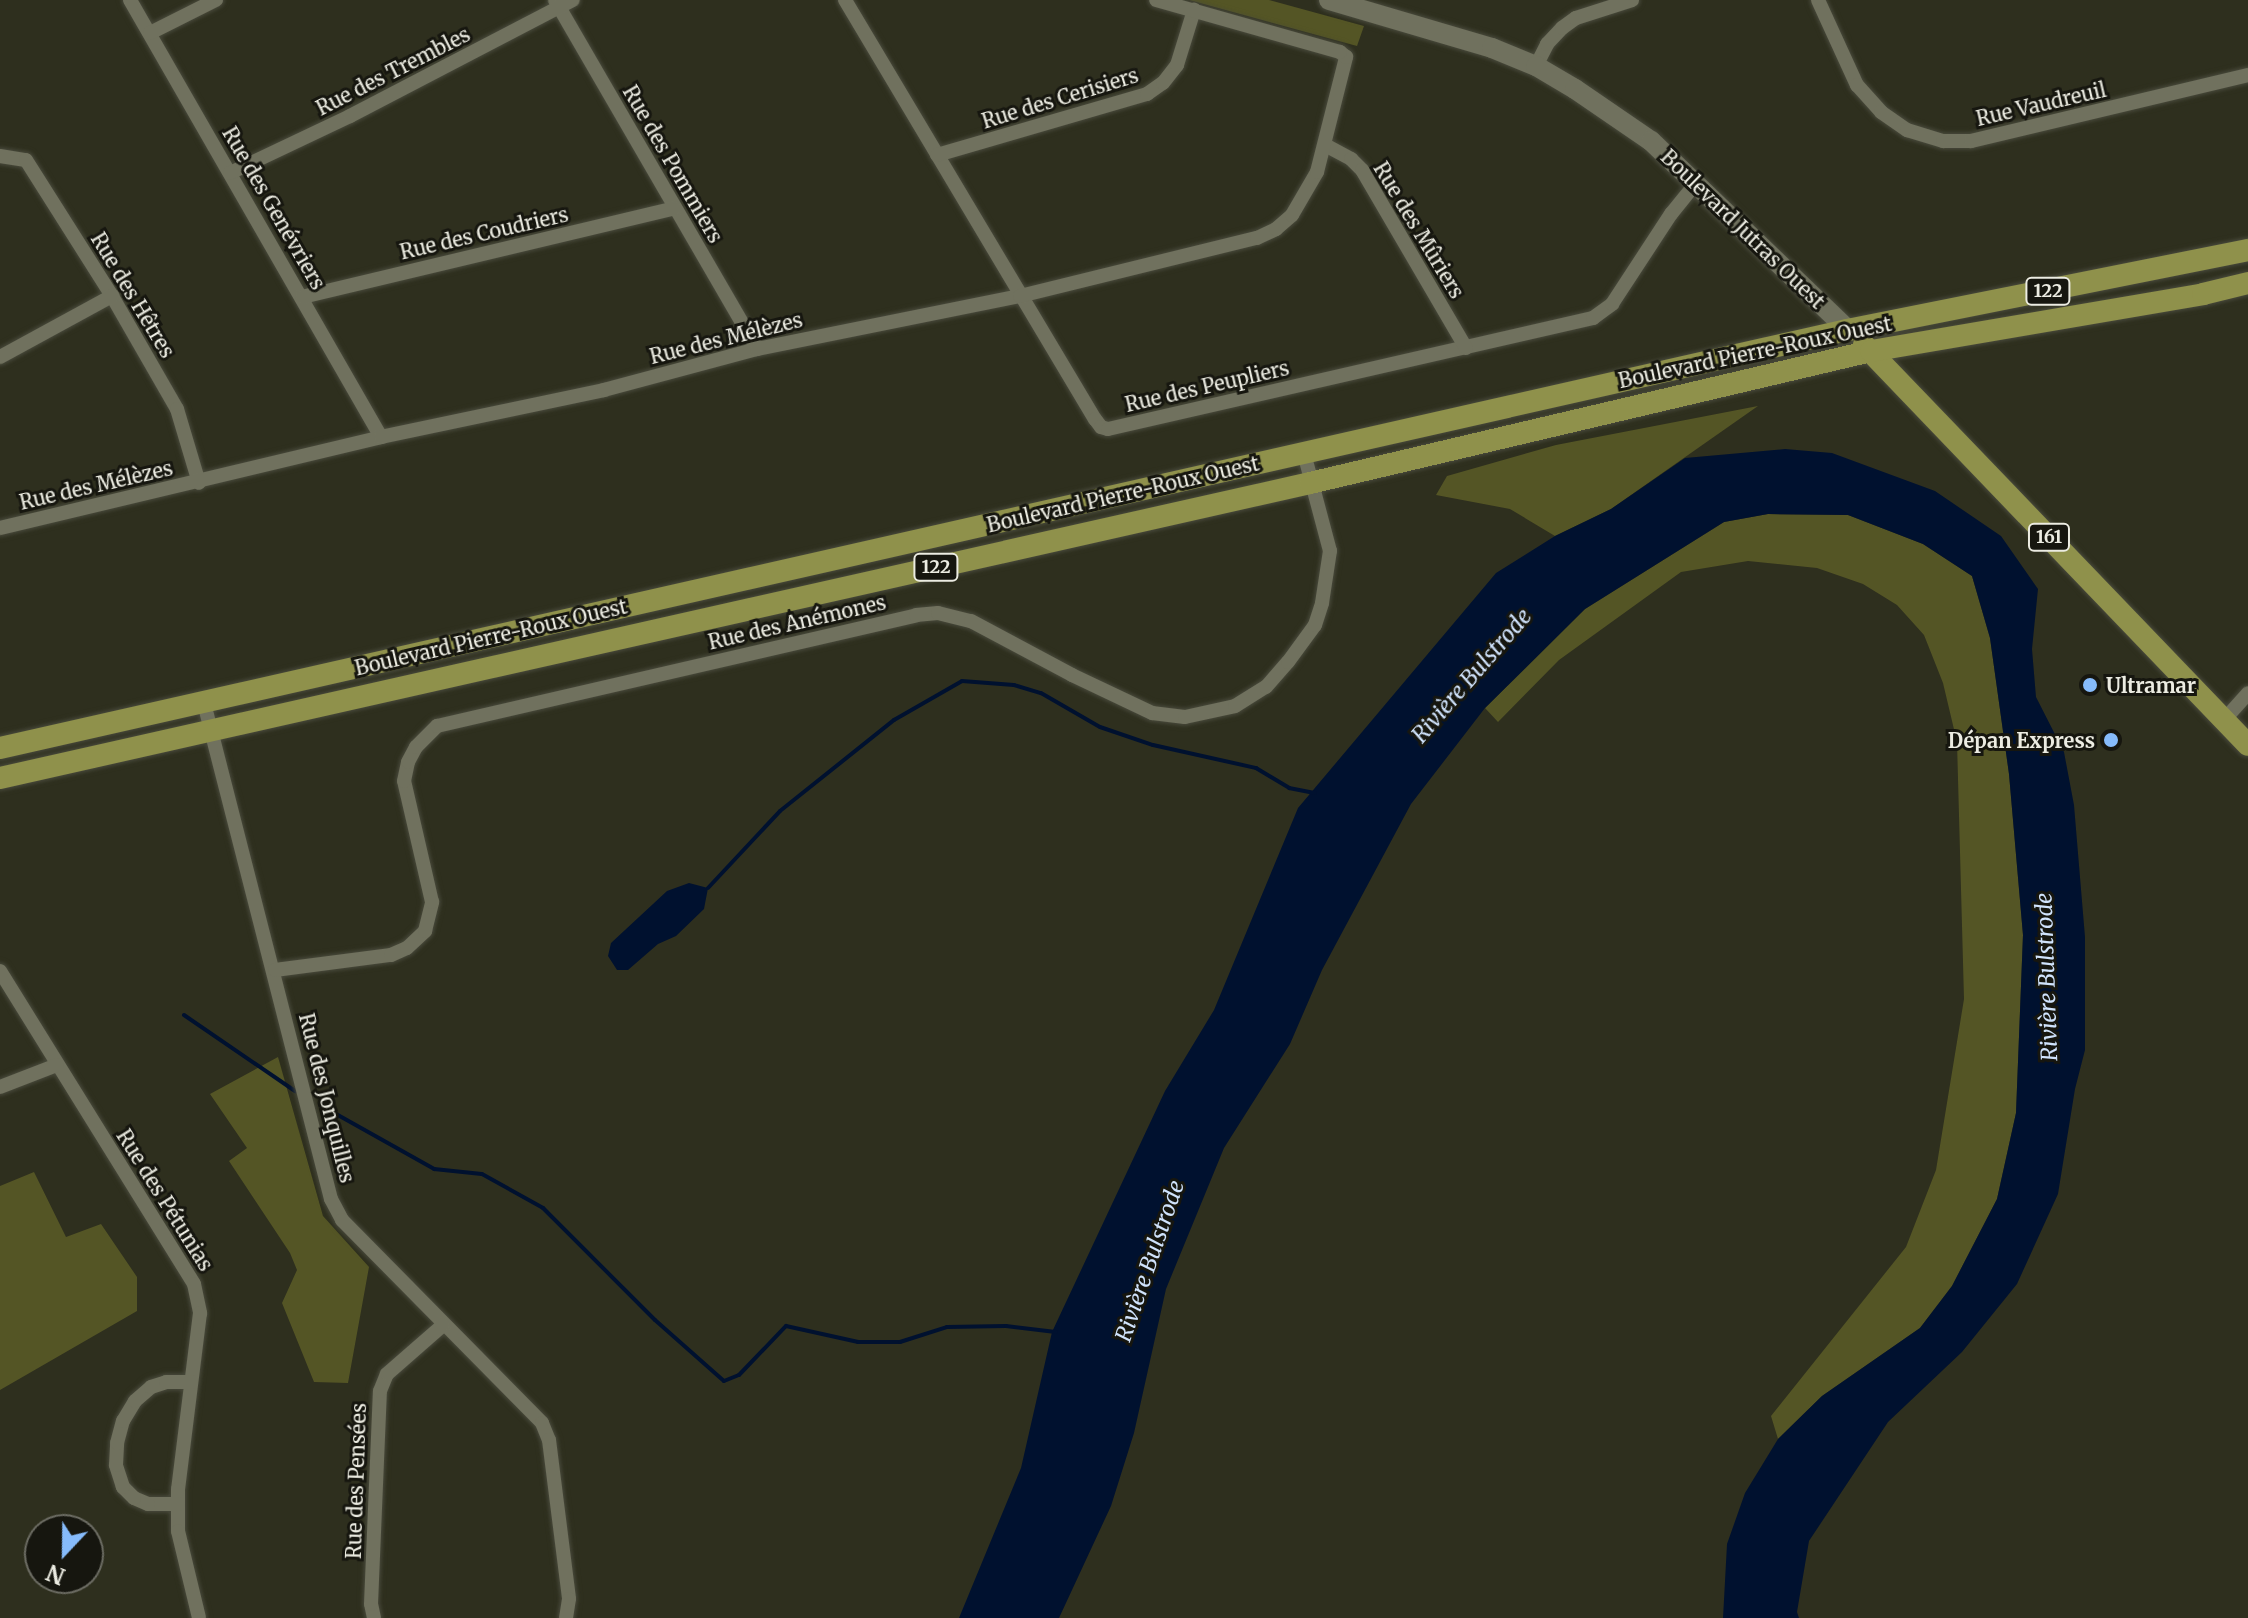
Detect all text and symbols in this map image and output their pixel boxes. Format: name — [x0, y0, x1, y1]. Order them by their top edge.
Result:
street label: Rue des Trembles — [312, 22, 474, 120]
street label: Rue des Cerisiers — [979, 63, 1141, 133]
street label: Rue Vaudreuil — [1974, 77, 2108, 131]
street label: Rue des Pommiers — [618, 81, 728, 247]
street label: Rue des Genévriers — [218, 122, 330, 294]
street label: Boulevard Jutras Ouest — [1656, 145, 1830, 313]
street label: Rue des Mûriers — [1369, 157, 1469, 303]
street label: Rue des Coudriers — [397, 202, 571, 264]
street label: Rue des Hêtres — [86, 228, 180, 362]
road number: 122 — [2024, 277, 2072, 305]
street label: Rue des Mélèzes — [647, 307, 805, 369]
street label: Boulevard Pierre-Roux Ouest — [1616, 311, 1894, 393]
street label: Rue des Peupliers — [1123, 355, 1291, 417]
street label: Boulevard Pierre-Roux Ouest — [984, 451, 1262, 537]
street label: Rue des Mélèzes — [17, 456, 175, 514]
road number: 161 — [2027, 523, 2071, 551]
road number: 122 — [912, 553, 960, 581]
street label: Rue des Anémones — [706, 590, 888, 654]
street label: Boulevard Pierre-Roux Ouest — [352, 594, 630, 680]
water label: Rivière Bulstrode — [1407, 604, 1537, 748]
place label: Ultramar — [2106, 673, 2196, 697]
marker: Ultramar — [2081, 676, 2099, 694]
place label: Dépan Express — [1948, 728, 2095, 752]
marker: Dépan Express — [2102, 731, 2120, 749]
water label: Rivière Bulstrode — [2031, 892, 2063, 1062]
street label: Rue des Jonquilles — [294, 1011, 360, 1185]
street label: Rue des Pétunias — [112, 1125, 218, 1275]
water label: Rivière Bulstrode — [1110, 1177, 1190, 1345]
street label: Rue des Pensées — [341, 1403, 371, 1559]
north arrow — [24, 1514, 104, 1594]
text: N — [42, 1558, 69, 1591]

